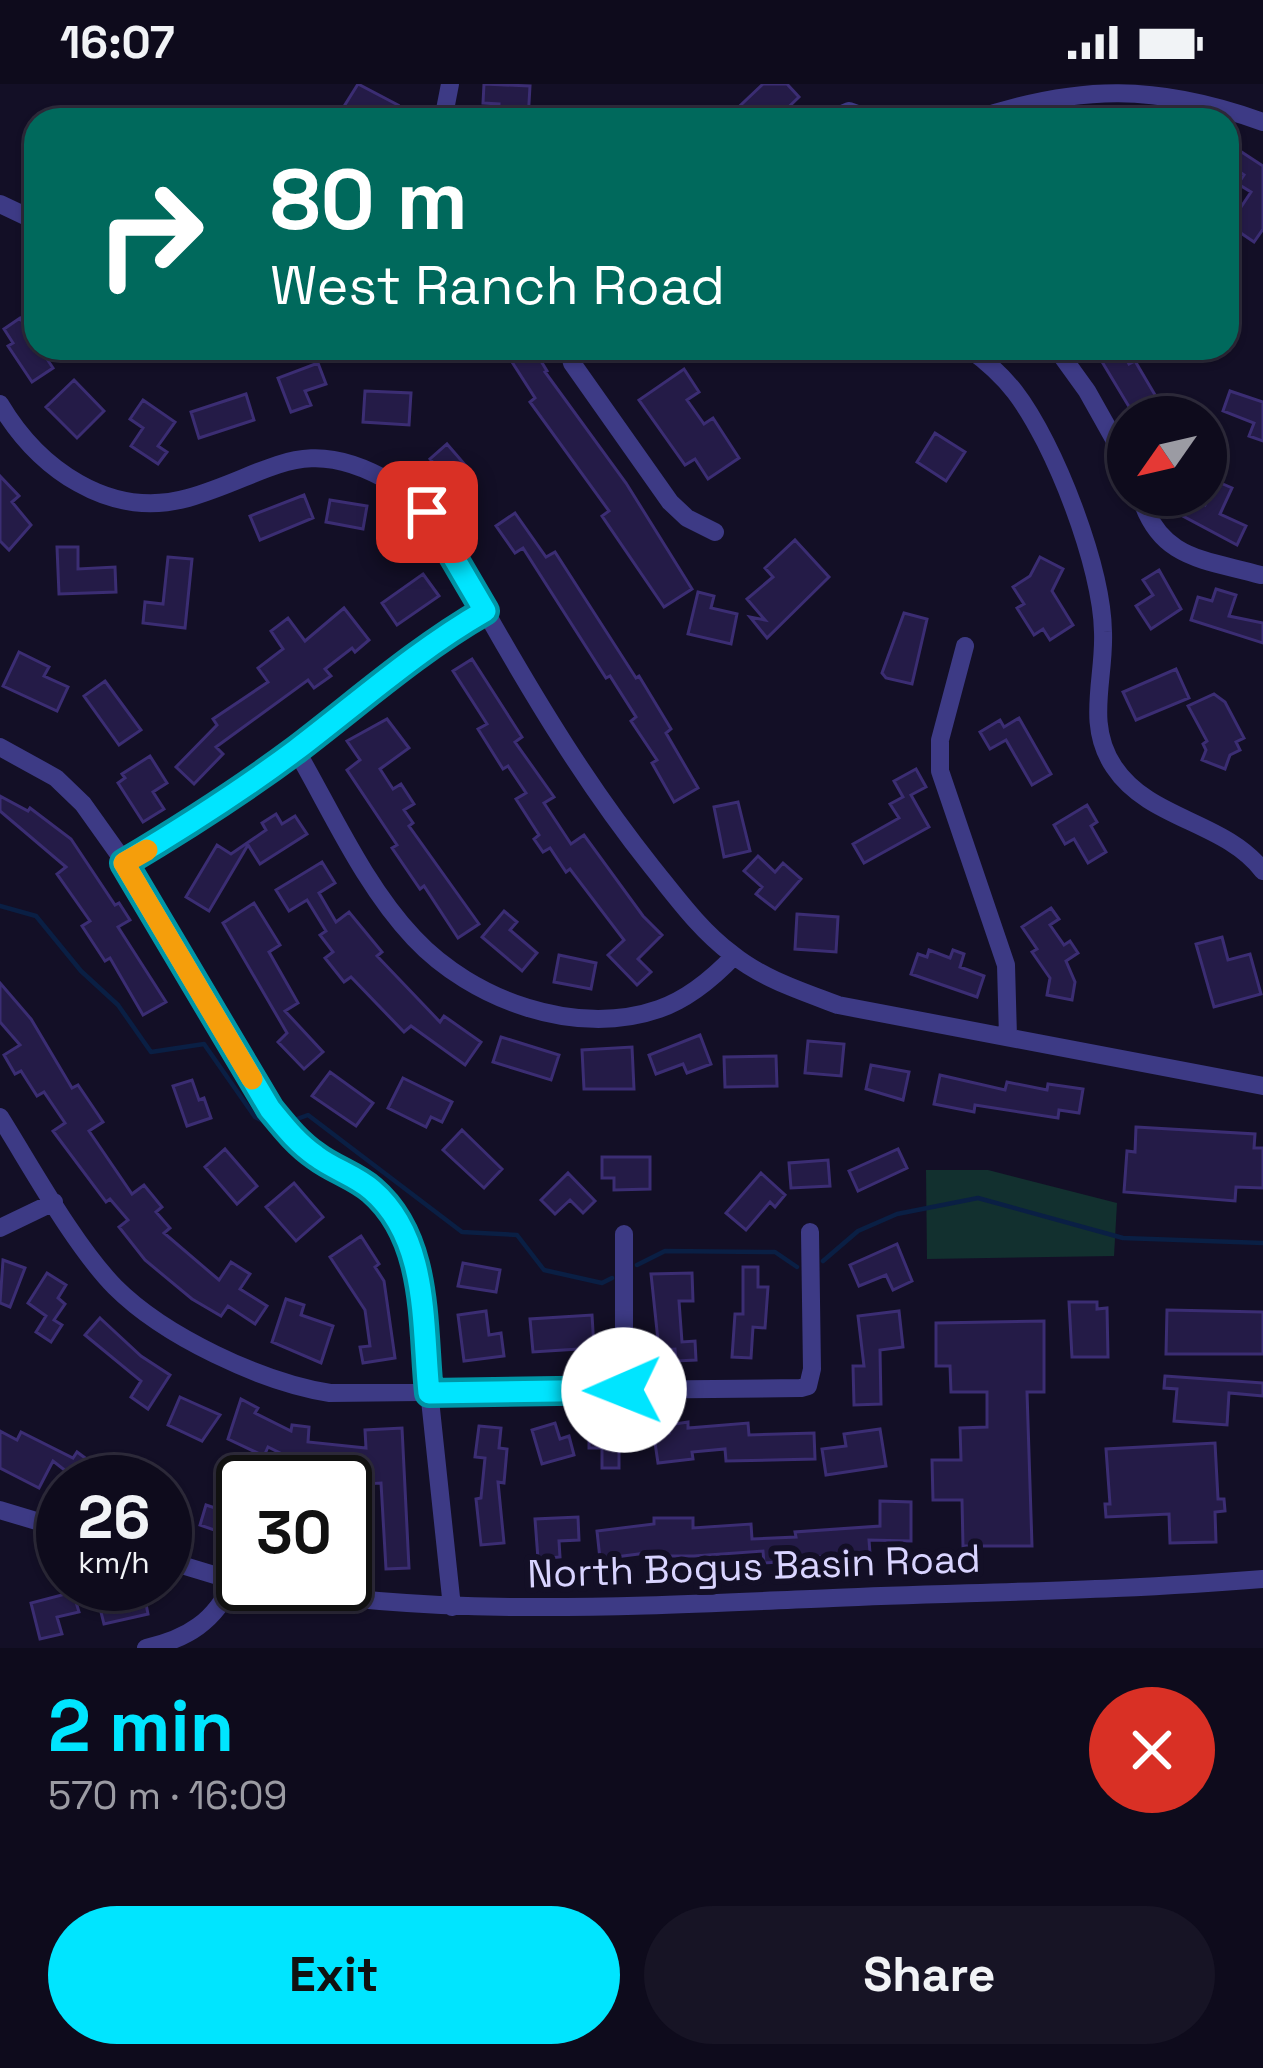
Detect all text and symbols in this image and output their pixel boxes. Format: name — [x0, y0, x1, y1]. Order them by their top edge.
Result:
text: 16:07 — [60, 14, 175, 71]
text: 80 m — [270, 146, 468, 254]
icon: right — [72, 156, 228, 312]
text: West Ranch Road — [270, 251, 725, 320]
north arrow — [1107, 396, 1227, 516]
map controls — [1107, 396, 1227, 516]
pin — [376, 461, 478, 563]
icon: arrive — [394, 479, 460, 545]
position arrow — [561, 1327, 687, 1453]
speed limit sign: 30 — [216, 1455, 372, 1611]
text: 26 — [78, 1479, 150, 1556]
street label: North Bogus Basin Road — [526, 1534, 982, 1598]
text: km/h — [78, 1543, 150, 1582]
text: 2 min — [48, 1680, 234, 1772]
button: close — [1089, 1687, 1215, 1813]
text: 570 m · 16:09 — [48, 1771, 287, 1820]
button: Exit — [48, 1906, 620, 2044]
button: Share — [644, 1906, 1215, 2044]

